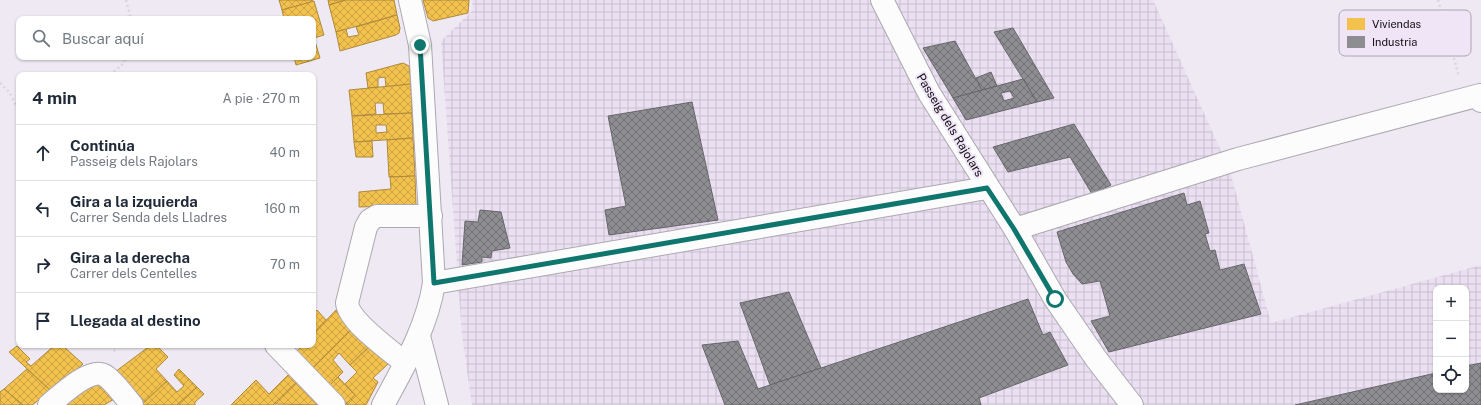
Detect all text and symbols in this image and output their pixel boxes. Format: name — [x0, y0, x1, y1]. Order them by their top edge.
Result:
legend — [1339, 10, 1471, 56]
search box — [16, 16, 316, 60]
text: Viviendas — [1372, 18, 1422, 30]
icon: search — [30, 27, 52, 49]
text: Buscar aquí — [62, 30, 144, 47]
route end — [411, 36, 429, 54]
text: Industria — [1372, 36, 1417, 48]
street label: Passeig dels Rajolars — [914, 71, 986, 179]
text: 4 min — [32, 88, 77, 108]
text: A pie · 270 m — [222, 91, 300, 106]
text: Continúa — [70, 137, 135, 154]
icon: ahead — [32, 142, 54, 164]
text: 40 m — [269, 145, 300, 160]
text: Passeig dels Rajolars — [70, 154, 198, 169]
text: Gira a la izquierda — [70, 193, 198, 210]
icon: left — [32, 198, 54, 220]
text: 160 m — [264, 201, 300, 216]
text: Carrer Senda dels Lladres — [70, 210, 227, 225]
text: Gira a la derecha — [70, 249, 190, 266]
icon: right — [32, 254, 54, 276]
text: 70 m — [270, 257, 300, 272]
text: Carrer dels Centelles — [70, 266, 197, 281]
map controls — [1433, 285, 1469, 393]
button: + — [1433, 285, 1469, 321]
route start — [1046, 290, 1064, 308]
icon: arrive — [32, 310, 54, 332]
text: Llegada al destino — [70, 312, 201, 329]
button: − — [1433, 321, 1469, 357]
button: locate — [1433, 357, 1469, 393]

